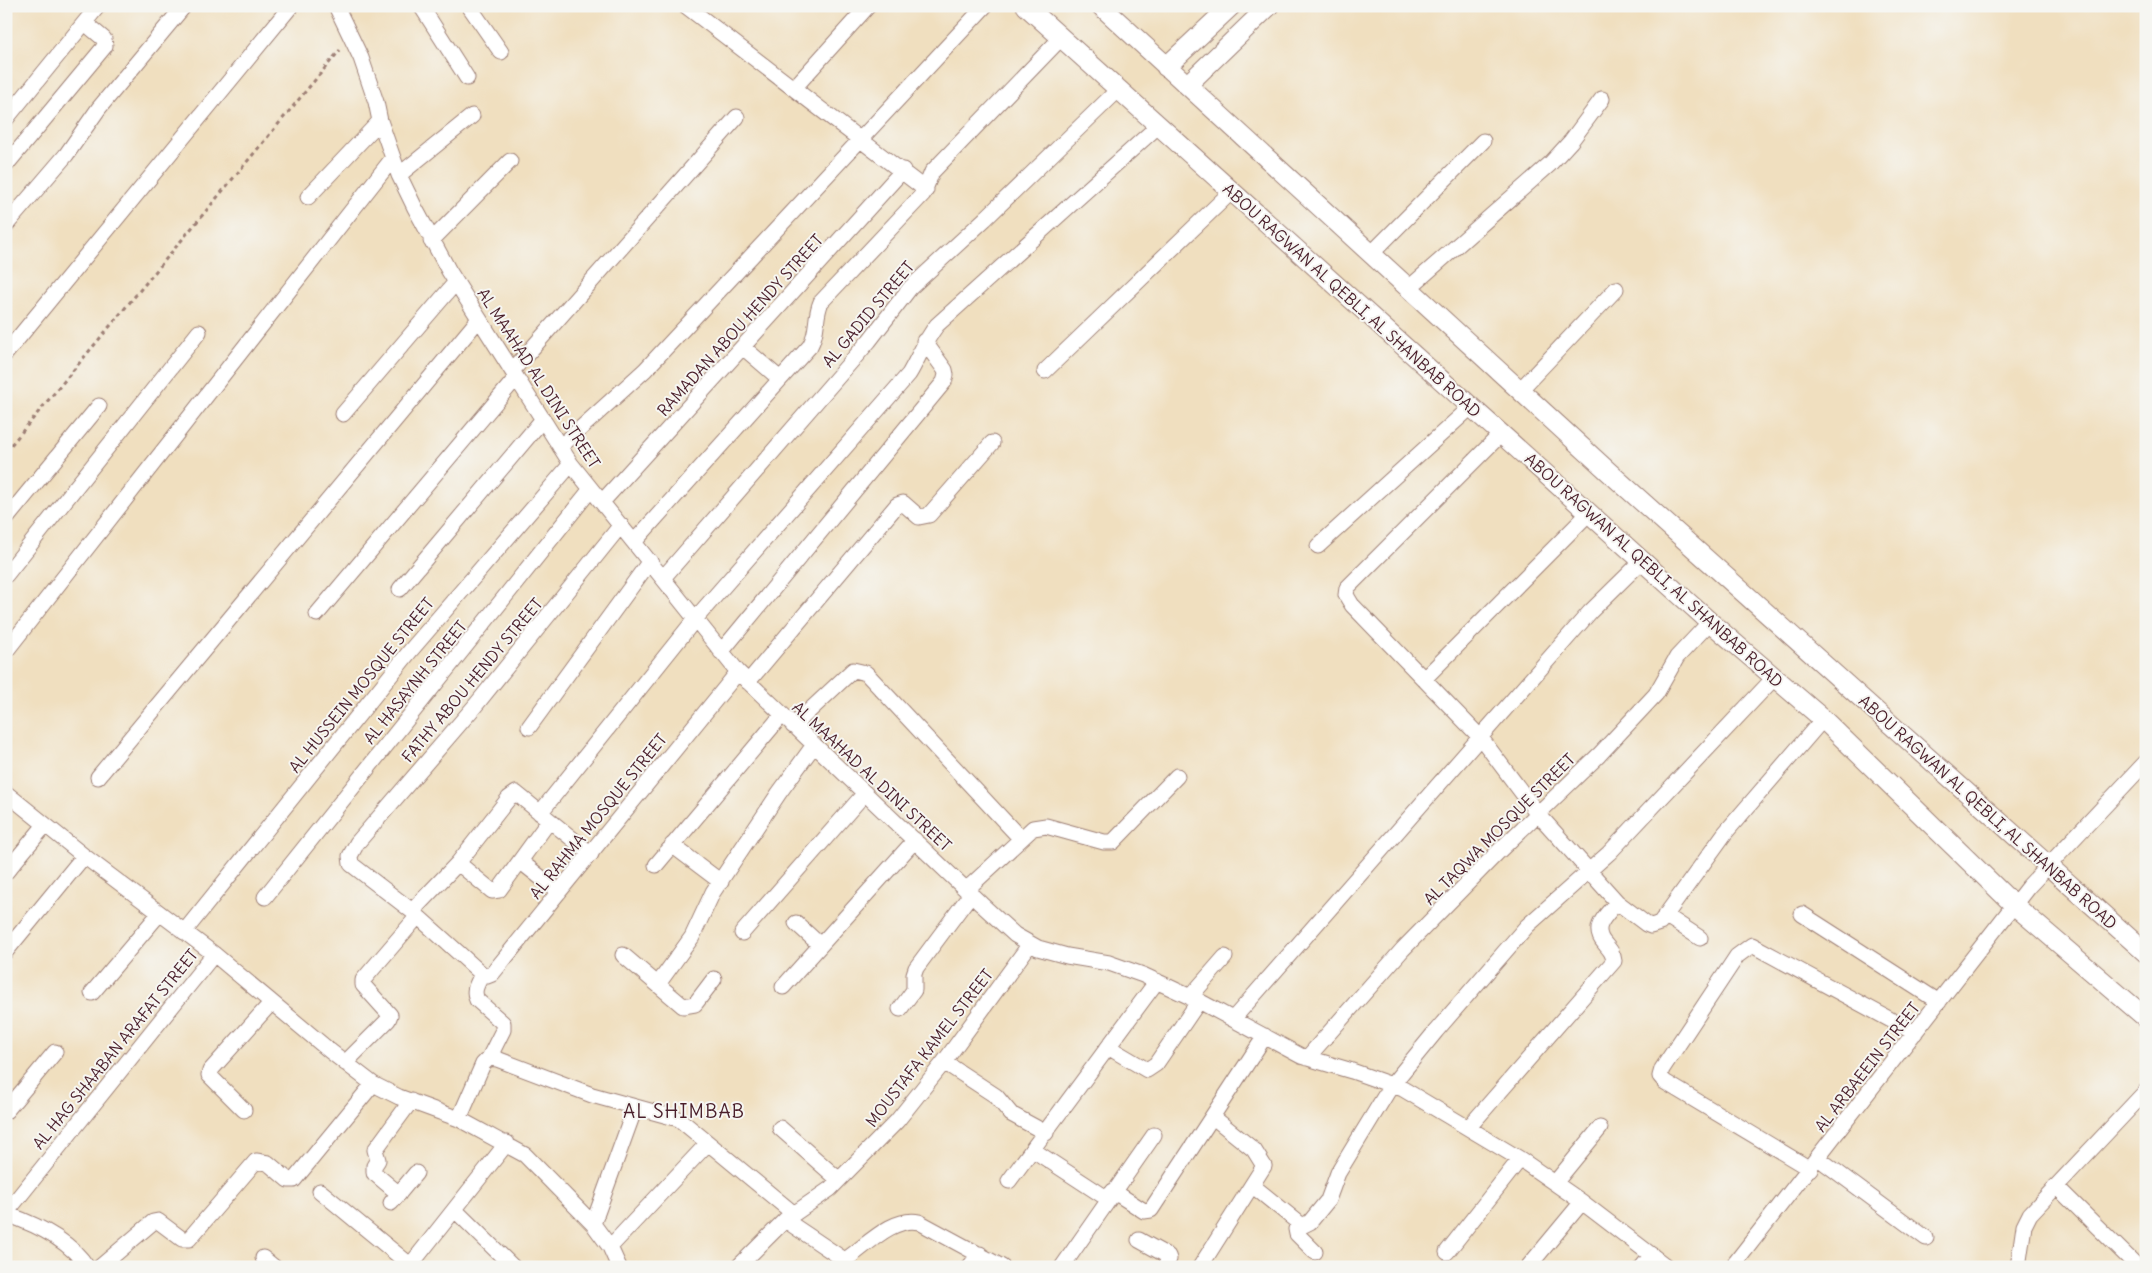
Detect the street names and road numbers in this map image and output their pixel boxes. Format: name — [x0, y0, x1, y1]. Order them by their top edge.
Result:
street label: ABOU RAGWAN AL QEBLI, AL SHANBAB ROAD — [1219, 179, 1485, 421]
street label: RAMADAN ABOU HENDY STREET — [653, 230, 827, 420]
street label: AL GADID STREET — [818, 257, 918, 371]
street label: AL MAAHAD AL DINI STREET — [473, 284, 605, 472]
street label: ABOU RAGWAN AL QEBLI, AL SHANBAB ROAD — [1521, 449, 1787, 691]
street label: AL HUSSEIN MOSQUE STREET — [284, 594, 438, 776]
street label: FATHY ABOU HENDY STREET — [397, 594, 547, 766]
street label: AL HASAYNH STREET — [359, 616, 471, 748]
street label: ABOU RAGWAN AL QEBLI, AL SHANBAB ROAD — [1855, 691, 2121, 933]
street label: AL MAAHAD AL DINI STREET — [788, 697, 956, 855]
street label: AL RAHMA MOSQUE STREET — [525, 729, 671, 903]
street label: AL TAQWA MOSQUE STREET — [1419, 749, 1579, 909]
street label: AL HAG SHAABAN ARAFAT STREET — [28, 945, 202, 1153]
street label: MOUSTAFA KAMEL STREET — [861, 965, 997, 1131]
street label: AL ARBAEEIN STREET — [1810, 998, 1924, 1136]

